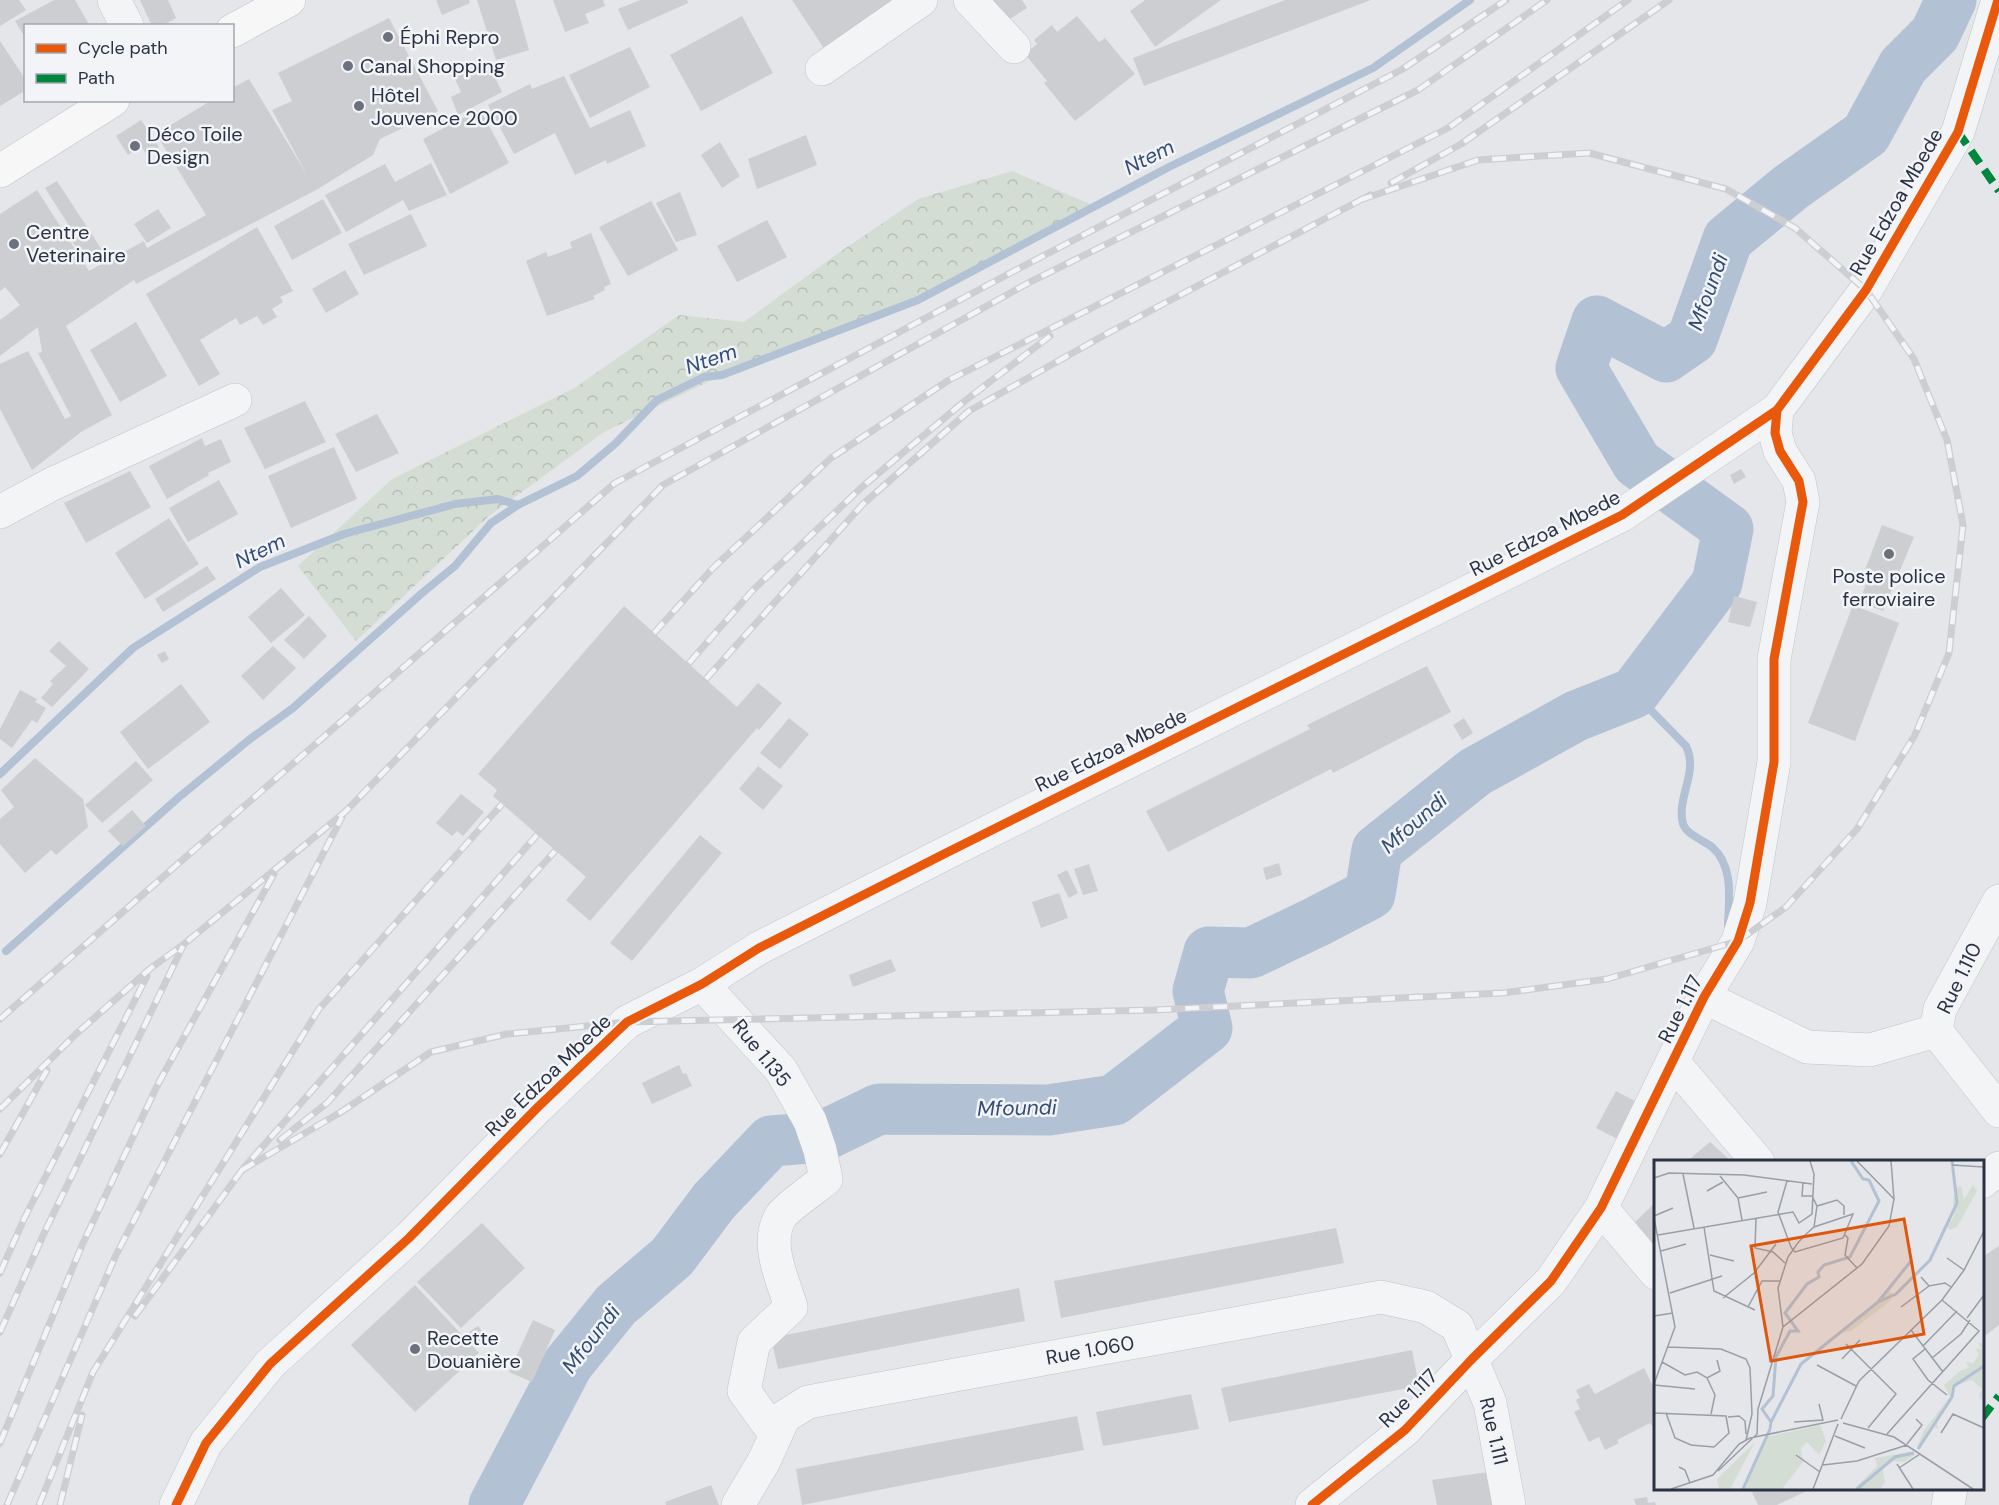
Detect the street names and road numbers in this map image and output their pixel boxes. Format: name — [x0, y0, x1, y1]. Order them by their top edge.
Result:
street label: Rue Edzoa Mbede — [1843, 124, 1949, 280]
street label: Rue Edzoa Mbede — [1465, 484, 1625, 582]
street label: Rue Edzoa Mbede — [1031, 702, 1191, 798]
street label: Rue 1.110 — [1931, 938, 1987, 1018]
street label: Rue 1.117 — [1652, 971, 1708, 1047]
street label: Rue Edzoa Mbede — [479, 1008, 617, 1142]
street label: Rue 1.135 — [727, 1014, 797, 1092]
street label: Rue 1.060 — [1044, 1329, 1136, 1371]
street label: Rue 1.117 — [1373, 1363, 1443, 1433]
street label: Rue 1.111 — [1474, 1395, 1514, 1467]

